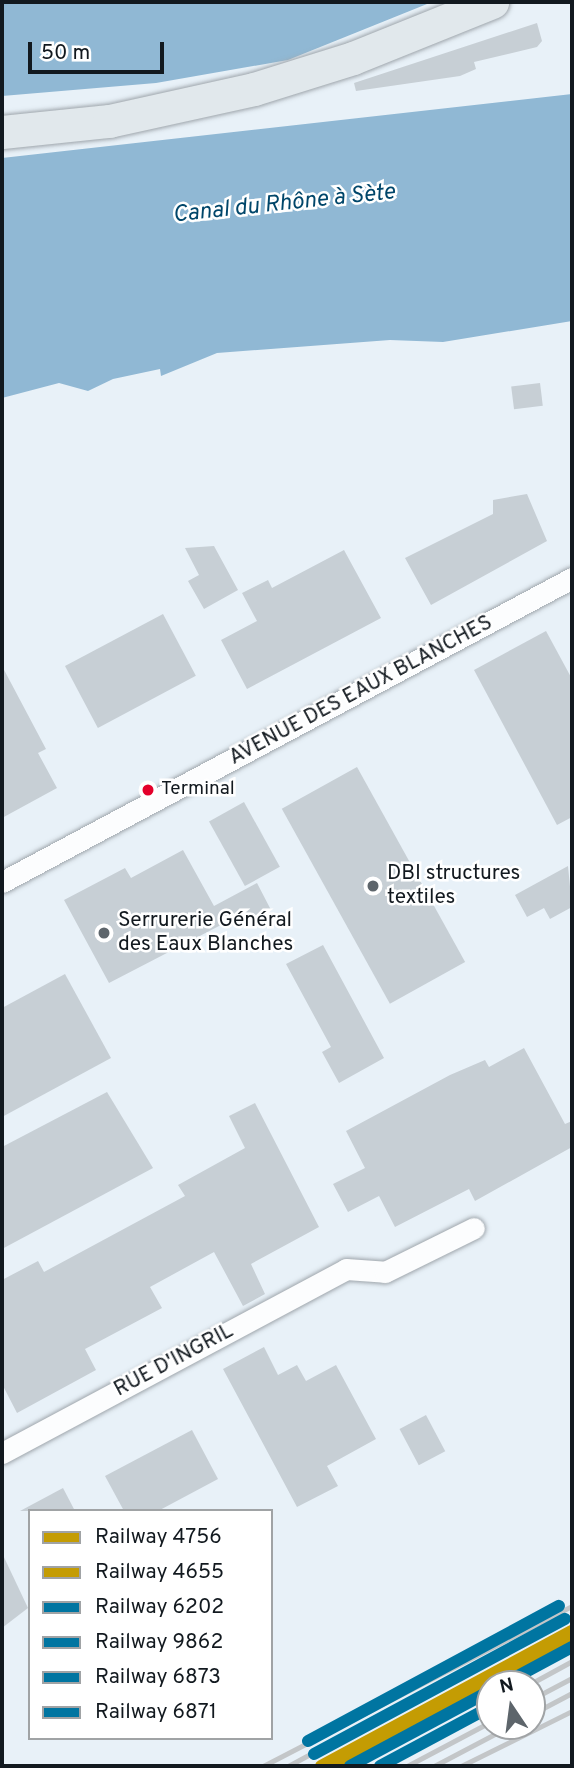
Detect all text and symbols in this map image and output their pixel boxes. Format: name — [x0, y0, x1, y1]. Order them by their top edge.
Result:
scale bar — [32, 28, 168, 72]
text: 50 m — [41, 40, 90, 67]
water label: Canal du Rhône à Sète — [172, 180, 396, 230]
street label: AVENUE DES EAUX BLANCHES — [225, 611, 497, 771]
place label: Terminal — [161, 779, 235, 801]
marker: Terminal — [141, 783, 155, 797]
place label: DBI structures textiles — [387, 861, 520, 911]
marker: DBI structures textiles — [365, 878, 381, 894]
place label: Serrurerie Général des Eaux Blanches — [118, 908, 293, 958]
marker: Serrurerie Général des Eaux Blanches — [96, 925, 112, 941]
street label: RUE D'INGRIL — [110, 1319, 238, 1403]
legend — [28, 1509, 273, 1740]
text: Railway 4756 — [95, 1524, 222, 1551]
text: Railway 4655 — [95, 1559, 224, 1586]
text: Railway 6202 — [95, 1594, 224, 1621]
text: Railway 9862 — [95, 1629, 223, 1656]
text: Railway 6873 — [95, 1664, 221, 1691]
north arrow — [476, 1670, 546, 1740]
text: N — [497, 1673, 516, 1700]
text: Railway 6871 — [95, 1699, 217, 1726]

